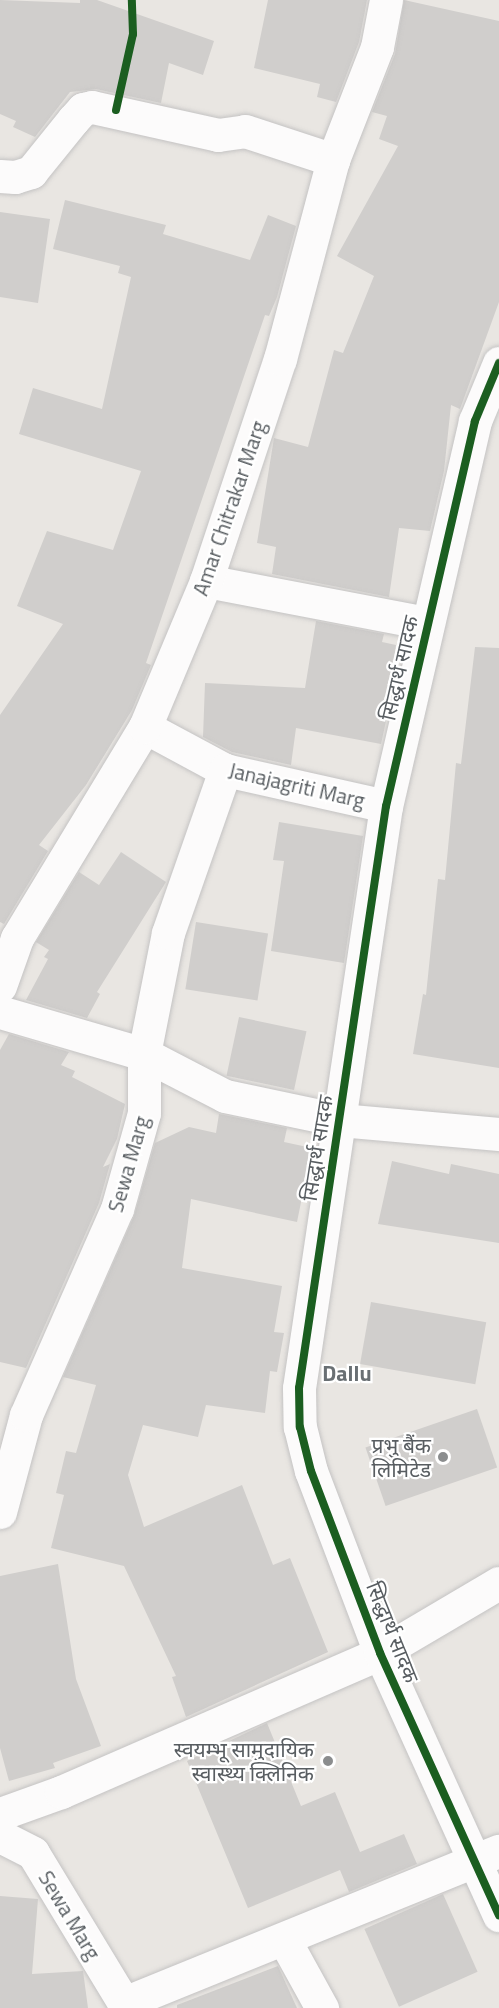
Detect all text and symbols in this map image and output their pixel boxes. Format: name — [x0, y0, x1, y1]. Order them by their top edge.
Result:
street label: Amar Chitrakar Marg — [187, 417, 271, 599]
street label: सिद्धार्थ सादक — [375, 613, 423, 723]
street label: Janajagriti Marg — [227, 757, 367, 813]
street label: सिद्धार्थ सादक — [296, 1093, 338, 1203]
street label: Sewa Marg — [102, 1113, 154, 1215]
district label: Dallu — [322, 1361, 372, 1387]
place label: प्रभु बैंक लिमिटेड — [372, 1432, 431, 1482]
marker: प्रभु बैंक लिमिटेड — [436, 1450, 450, 1464]
street label: सिद्धार्थ सादक — [361, 1578, 425, 1686]
place label: स्वयम्भू सामुदायिक स्वास्थ्य क्लिनिक — [174, 1736, 314, 1786]
marker: स्वयम्भू सामुदायिक स्वास्थ्य क्लिनिक — [319, 1752, 337, 1770]
street label: Sewa Marg — [34, 1866, 106, 1964]

